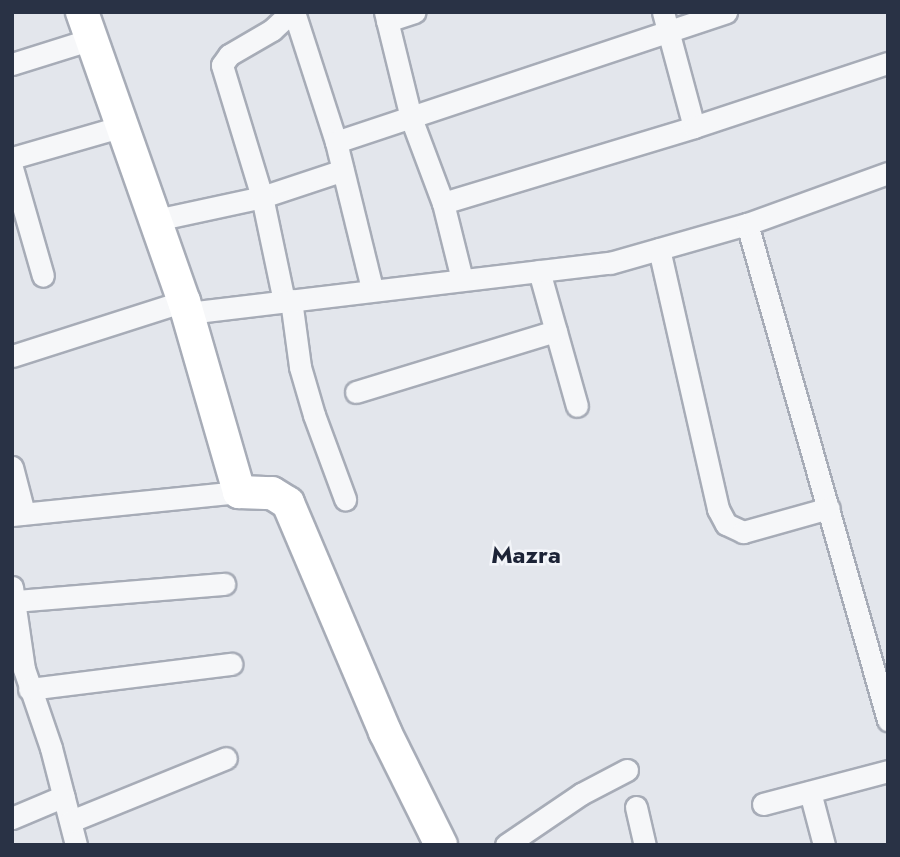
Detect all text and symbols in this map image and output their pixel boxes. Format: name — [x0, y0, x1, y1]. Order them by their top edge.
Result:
district label: Mazra — [491, 541, 561, 569]

